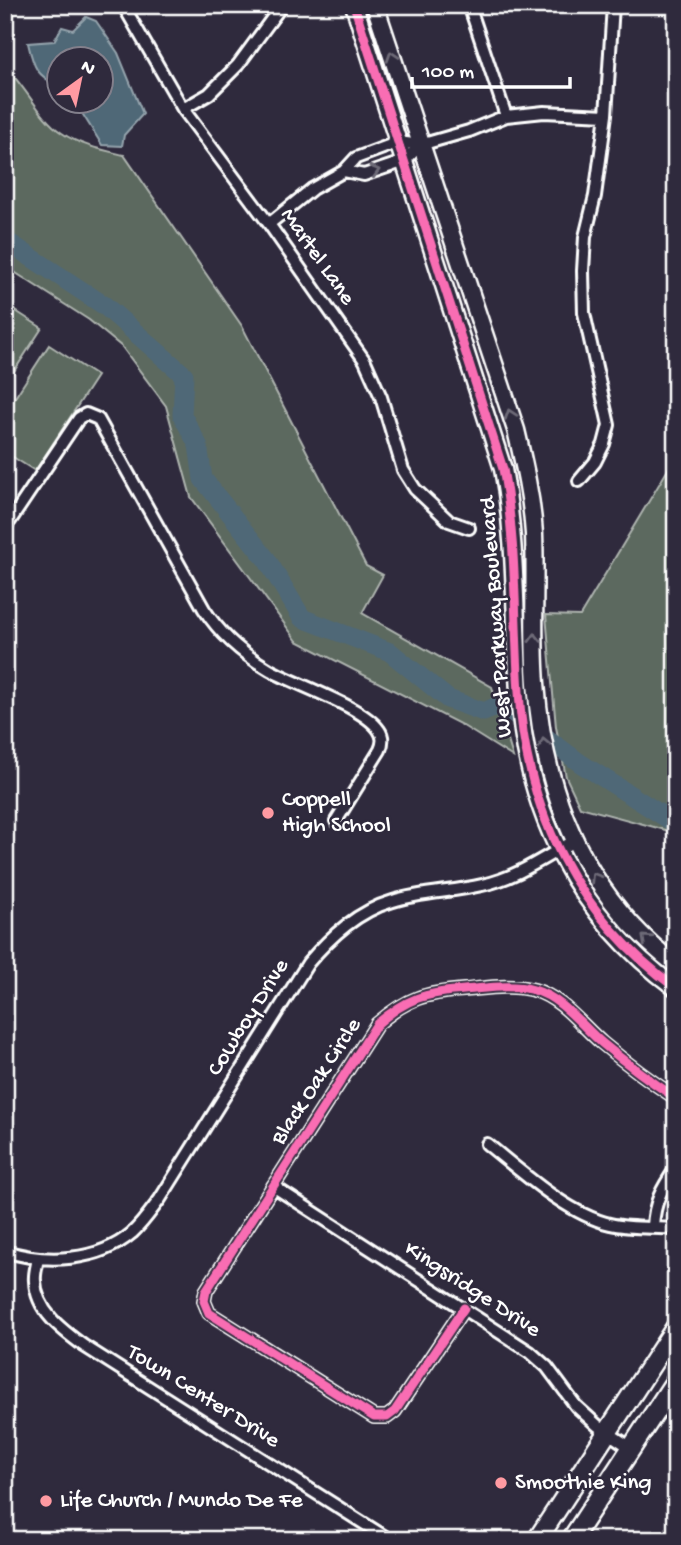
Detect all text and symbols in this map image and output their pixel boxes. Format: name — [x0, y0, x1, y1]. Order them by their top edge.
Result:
north arrow — [46, 46, 116, 116]
scale bar — [412, 46, 569, 90]
one-way arrow — [386, 51, 400, 63]
text: N — [76, 56, 99, 82]
text: 100 m — [421, 61, 474, 86]
one-way arrow — [368, 165, 380, 179]
street label: Martel Lane — [274, 203, 361, 312]
one-way arrow — [504, 408, 518, 420]
street label: West Parkway Boulevard — [475, 494, 519, 739]
one-way arrow — [527, 633, 543, 643]
one-way arrow — [537, 737, 552, 749]
place label: Coppell High School — [282, 787, 391, 840]
marker: Coppell High School — [260, 805, 276, 821]
one-way arrow — [591, 871, 604, 884]
one-way arrow — [641, 935, 654, 947]
street label: Cowboy Drive — [202, 953, 296, 1082]
street label: Black Oak Circle — [265, 1013, 369, 1151]
street label: Kingsridge Drive — [399, 1236, 546, 1345]
street label: Town Center Drive — [120, 1338, 285, 1455]
place label: Smoothie King — [515, 1470, 652, 1497]
marker: Smoothie King — [493, 1475, 509, 1491]
place label: Life Church / Mundo De Fe — [60, 1488, 304, 1515]
marker: Life Church / Mundo De Fe — [38, 1493, 54, 1509]

